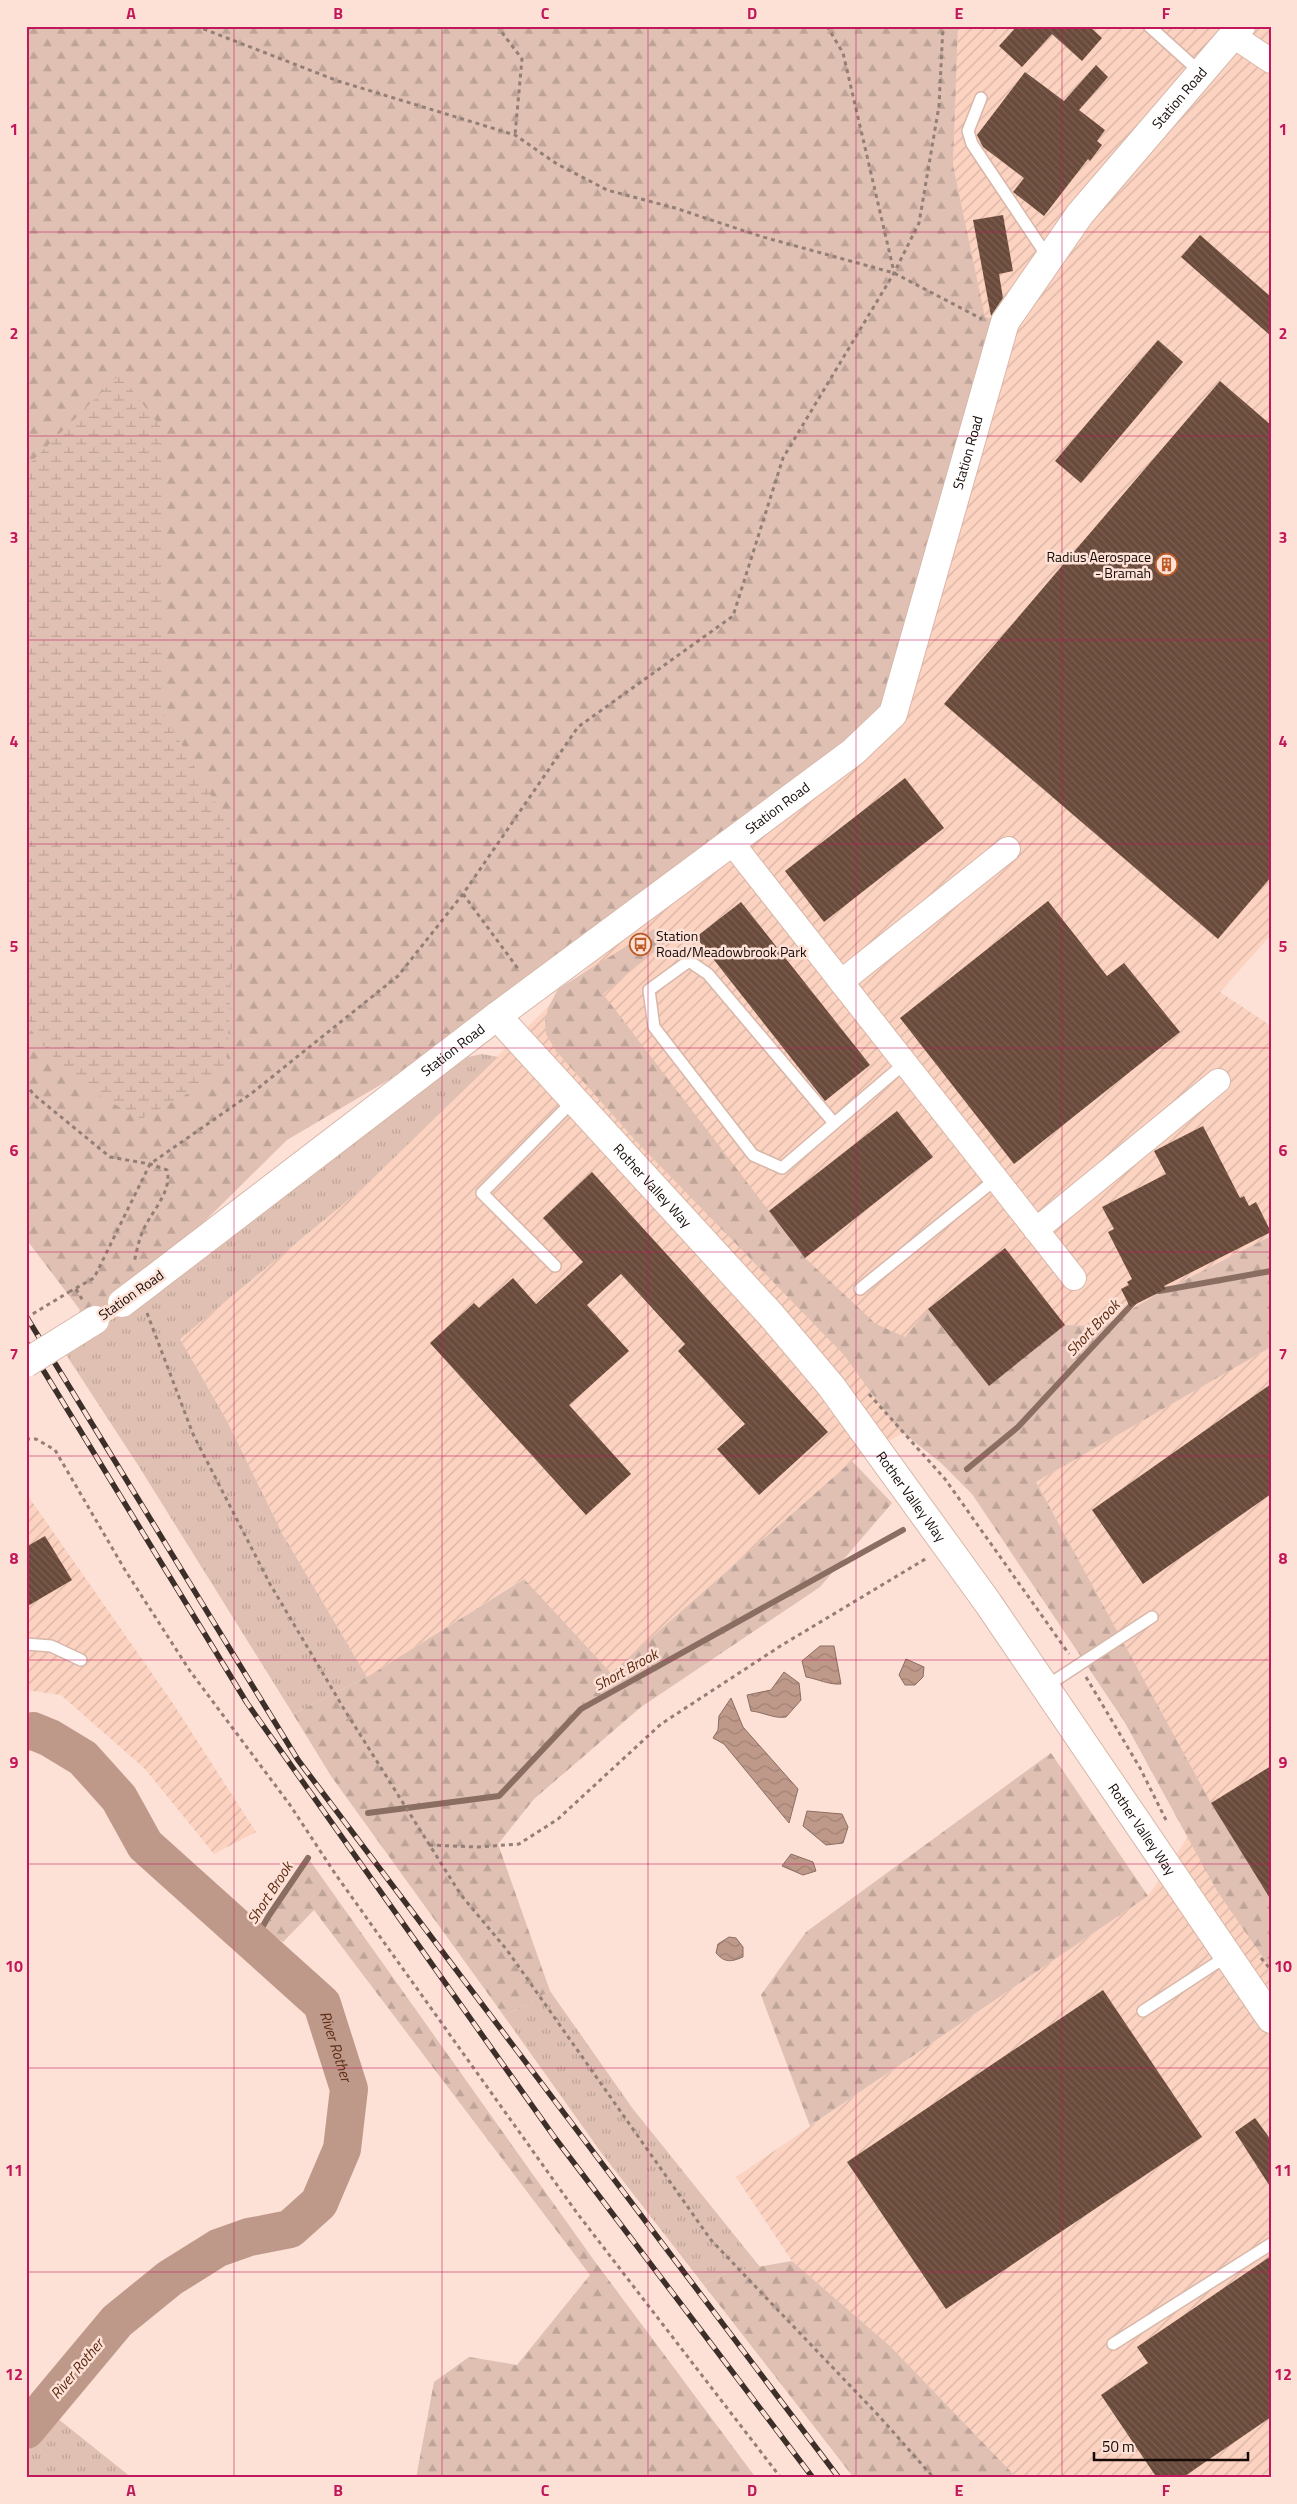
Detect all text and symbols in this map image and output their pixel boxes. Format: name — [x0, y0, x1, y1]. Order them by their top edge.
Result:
text: A — [126, 1, 136, 25]
text: B — [333, 1, 343, 25]
text: C — [541, 1, 550, 25]
text: D — [747, 1, 757, 25]
text: E — [955, 1, 964, 25]
text: F — [1162, 1, 1171, 25]
street label: Station Road — [1146, 62, 1212, 133]
text: 1 — [10, 117, 18, 141]
text: 1 — [1279, 117, 1287, 141]
text: 2 — [10, 321, 18, 345]
text: 2 — [1279, 321, 1287, 345]
street label: Station Road — [947, 413, 988, 492]
text: 3 — [10, 525, 18, 549]
text: 3 — [1279, 525, 1287, 549]
place label: Radius Aerospace - Bramah — [1046, 546, 1151, 583]
building icon: Radius Aerospace - Bramah — [1155, 553, 1179, 577]
text: 4 — [10, 729, 19, 753]
text: 4 — [1279, 729, 1288, 753]
street label: Station Road — [740, 777, 814, 839]
place label: Station Road/Meadowbrook Park — [656, 925, 807, 962]
bus stop icon: Station Road/Meadowbrook Park — [628, 932, 652, 956]
text: 5 — [10, 934, 19, 958]
text: 5 — [1279, 934, 1288, 958]
street label: Station Road — [416, 1018, 489, 1081]
text: 6 — [10, 1138, 19, 1162]
text: 6 — [1279, 1138, 1288, 1162]
street label: Rother Valley Way — [609, 1139, 697, 1232]
street label: Station Road — [94, 1264, 168, 1325]
water label: Short Brook — [1060, 1293, 1126, 1361]
text: 7 — [10, 1342, 18, 1366]
text: 7 — [1279, 1342, 1287, 1366]
street label: Rother Valley Way — [871, 1447, 952, 1546]
text: 8 — [10, 1546, 19, 1570]
text: 8 — [1279, 1546, 1288, 1570]
water label: Short Brook — [590, 1641, 664, 1697]
text: 9 — [10, 1750, 19, 1774]
text: 9 — [1279, 1750, 1288, 1774]
street label: Rother Valley Way — [1103, 1779, 1181, 1879]
water label: Short Brook — [241, 1855, 300, 1928]
text: 10 — [5, 1954, 23, 1978]
text: 10 — [1274, 1954, 1292, 1978]
water label: River Rother — [314, 2008, 359, 2087]
text: 11 — [5, 2158, 23, 2182]
text: 11 — [1274, 2158, 1292, 2182]
water label: River Rother — [44, 2332, 110, 2404]
text: 12 — [5, 2362, 23, 2386]
text: 12 — [1274, 2362, 1292, 2386]
scale bar — [1094, 2429, 1248, 2461]
text: 50 m — [1102, 2435, 1135, 2458]
text: A — [126, 2478, 136, 2502]
text: B — [333, 2478, 343, 2502]
text: C — [541, 2478, 550, 2502]
text: D — [747, 2478, 757, 2502]
text: E — [955, 2478, 964, 2502]
text: F — [1162, 2478, 1171, 2502]

